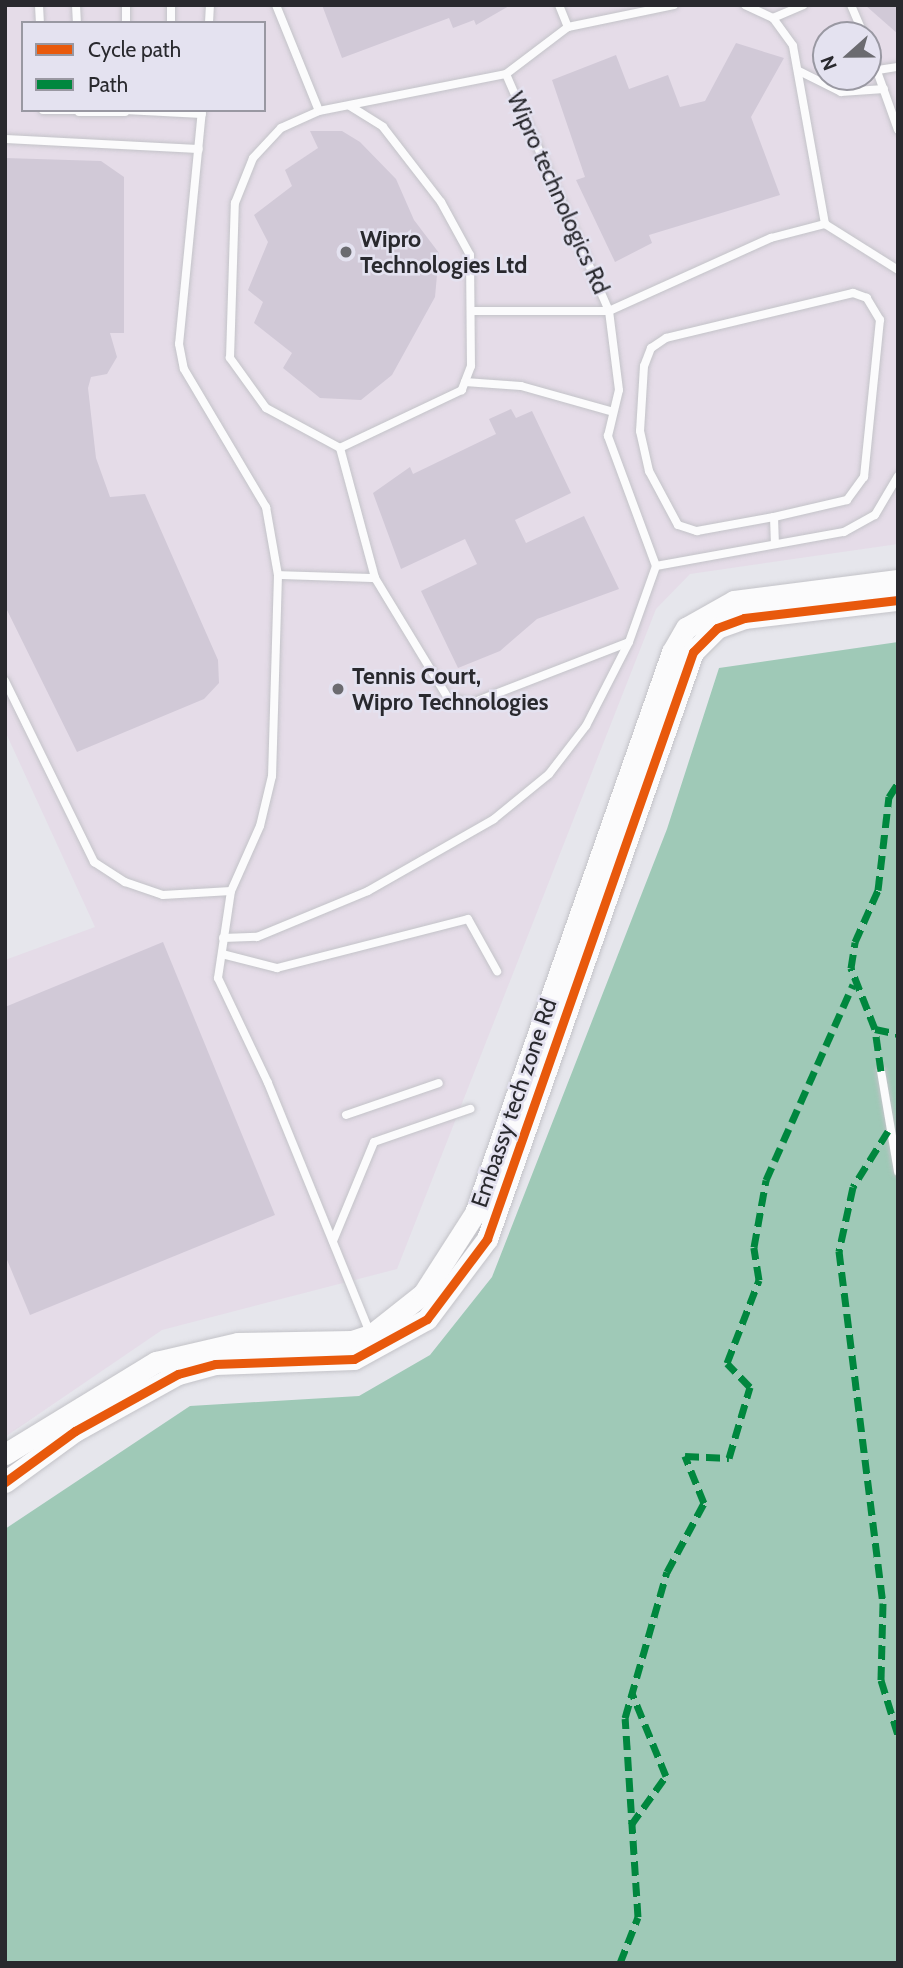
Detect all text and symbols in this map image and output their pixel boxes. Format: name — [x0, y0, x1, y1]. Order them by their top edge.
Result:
legend — [21, 21, 266, 112]
north arrow — [812, 21, 882, 91]
text: Cycle path — [88, 37, 181, 62]
text: N — [816, 53, 842, 73]
text: Path — [88, 72, 128, 97]
street label: Wipro technologics Rd — [501, 88, 615, 298]
place label: Wipro Technologies Ltd — [360, 225, 527, 279]
marker: Wipro Technologies Ltd — [338, 244, 354, 260]
place label: Tennis Court, Wipro Technologies — [352, 662, 548, 716]
marker: Tennis Court, Wipro Technologies — [330, 681, 346, 697]
street label: Embassy tech zone Rd — [465, 995, 563, 1211]

